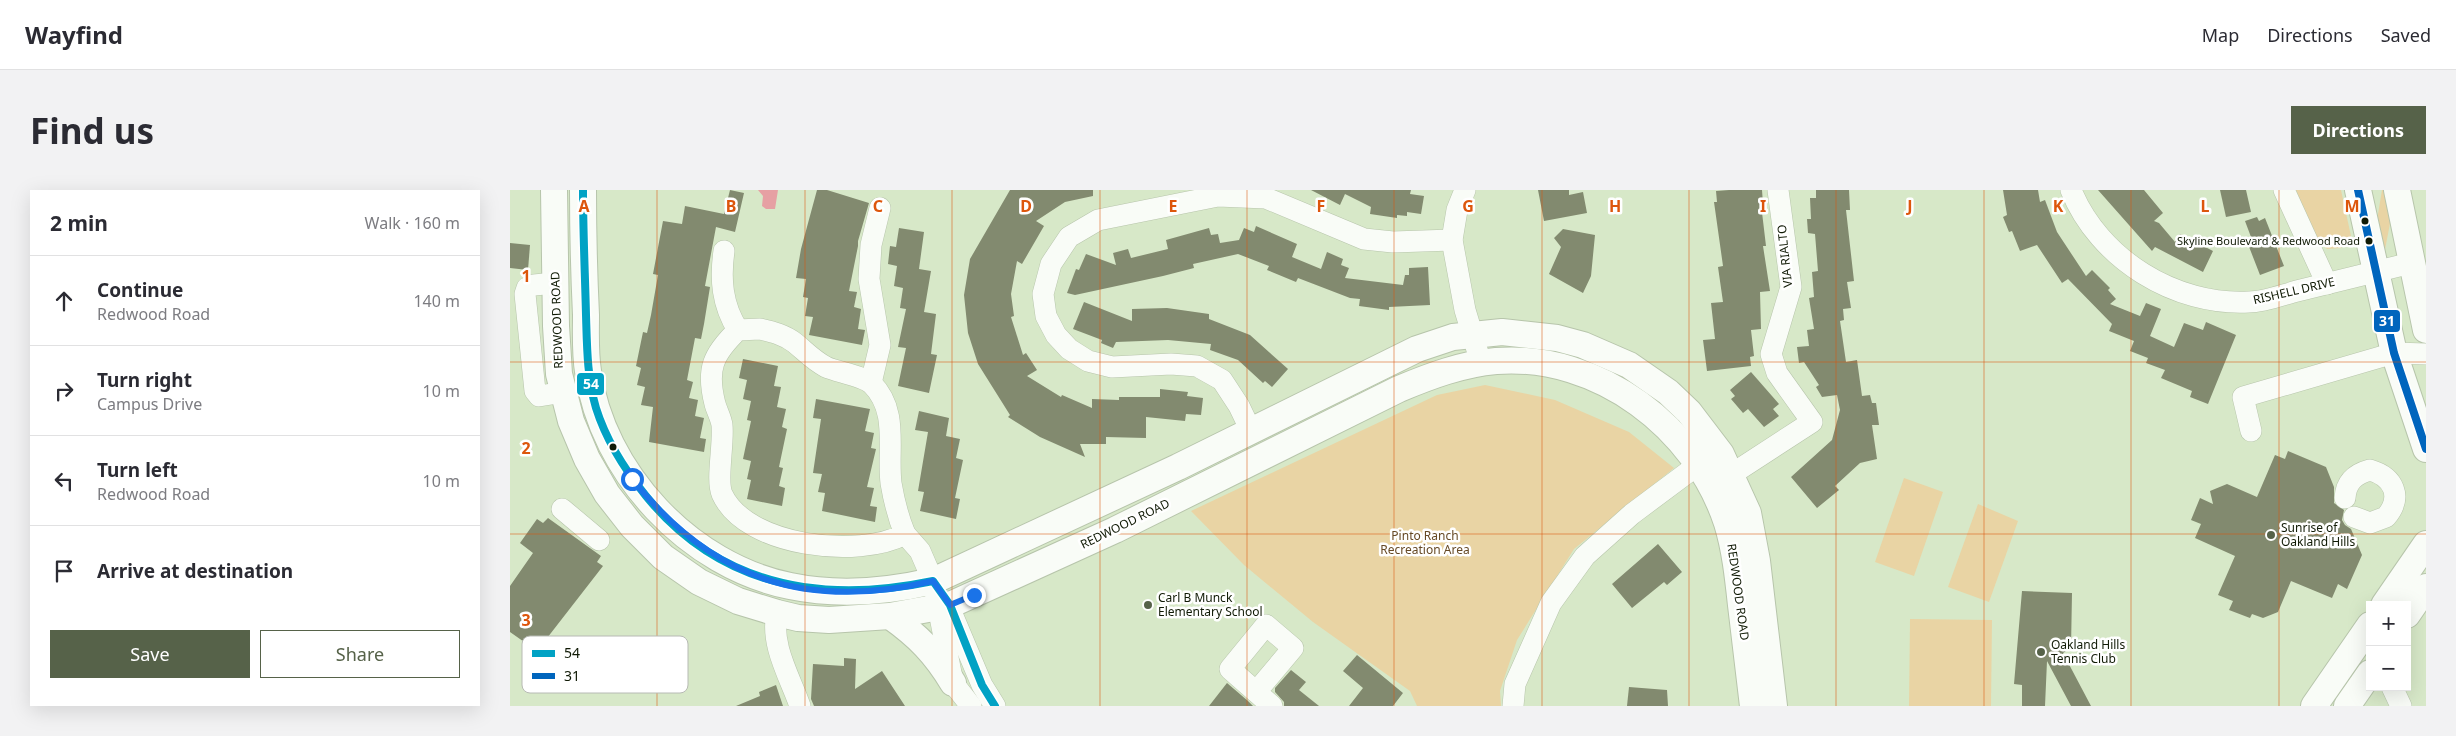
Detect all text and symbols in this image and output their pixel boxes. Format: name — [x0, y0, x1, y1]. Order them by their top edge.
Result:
text: Wayfind — [25, 18, 123, 51]
text: Map — [2202, 23, 2239, 47]
text: Directions — [2267, 23, 2353, 47]
text: Saved — [2381, 23, 2431, 47]
button: Directions — [2291, 106, 2426, 154]
text: Find us — [30, 107, 154, 154]
text: A — [578, 195, 590, 217]
text: B — [726, 195, 736, 217]
text: C — [873, 195, 883, 217]
text: D — [1020, 195, 1032, 217]
text: E — [1169, 195, 1178, 217]
text: F — [1317, 195, 1325, 217]
text: G — [1462, 195, 1474, 217]
text: H — [1609, 195, 1621, 217]
text: I — [1760, 195, 1766, 217]
text: J — [1905, 195, 1913, 217]
text: K — [2053, 195, 2064, 217]
text: L — [2201, 195, 2210, 217]
text: M — [2344, 195, 2360, 217]
text: 2 min — [50, 209, 108, 237]
text: Walk · 160 m — [365, 212, 460, 234]
unlabelled marker — [2360, 216, 2370, 226]
street label: VIA RIALTO — [1773, 224, 1796, 288]
place label: Skyline Boulevard & Redwood Road — [2177, 233, 2360, 248]
marker: Skyline Boulevard & Redwood Road — [2364, 236, 2374, 246]
text: 1 — [521, 265, 531, 287]
street label: REDWOOD ROAD — [546, 271, 567, 369]
street label: RISHELL DRIVE — [2251, 273, 2337, 308]
text: Continue — [97, 277, 183, 303]
icon: ahead — [50, 287, 78, 315]
text: 140 m — [413, 290, 460, 312]
text: Redwood Road — [97, 303, 210, 325]
line badge: 31 — [2373, 309, 2401, 333]
text: 31 — [2379, 311, 2395, 330]
text: Turn right — [97, 367, 192, 393]
line badge: 54 — [576, 372, 605, 396]
text: 54 — [583, 374, 599, 393]
icon: right — [50, 377, 78, 405]
text: 10 m — [423, 380, 460, 402]
text: Campus Drive — [97, 393, 202, 415]
text: 2 — [521, 437, 531, 459]
unlabelled marker — [608, 442, 618, 452]
text: Turn left — [97, 457, 178, 483]
icon: left — [50, 467, 78, 495]
route start — [621, 468, 644, 491]
text: 10 m — [423, 470, 460, 492]
text: Redwood Road — [97, 483, 210, 505]
street label: REDWOOD ROAD — [1077, 494, 1173, 553]
place label: Sunrise of Oakland Hills — [2281, 519, 2355, 550]
park label: Pinto Ranch Recreation Area — [1380, 527, 1470, 558]
marker: Sunrise of Oakland Hills — [2265, 529, 2277, 541]
street label: REDWOOD ROAD — [1723, 542, 1754, 642]
icon: arrive — [50, 557, 78, 585]
text: Arrive at destination — [97, 558, 293, 584]
route end — [963, 584, 986, 607]
place label: Carl B Munck Elementary School — [1158, 589, 1263, 620]
marker: Carl B Munck Elementary School — [1142, 599, 1154, 611]
map controls — [2366, 601, 2411, 691]
button: + — [2366, 601, 2411, 646]
text: 3 — [521, 609, 531, 631]
button: Save — [50, 630, 250, 678]
button: Share — [260, 630, 460, 678]
legend — [522, 636, 688, 693]
place label: Oakland Hills Tennis Club — [2051, 636, 2125, 667]
text: 54 — [564, 643, 580, 662]
marker: Oakland Hills Tennis Club — [2035, 646, 2047, 658]
button: − — [2366, 646, 2411, 691]
text: 31 — [564, 666, 580, 685]

